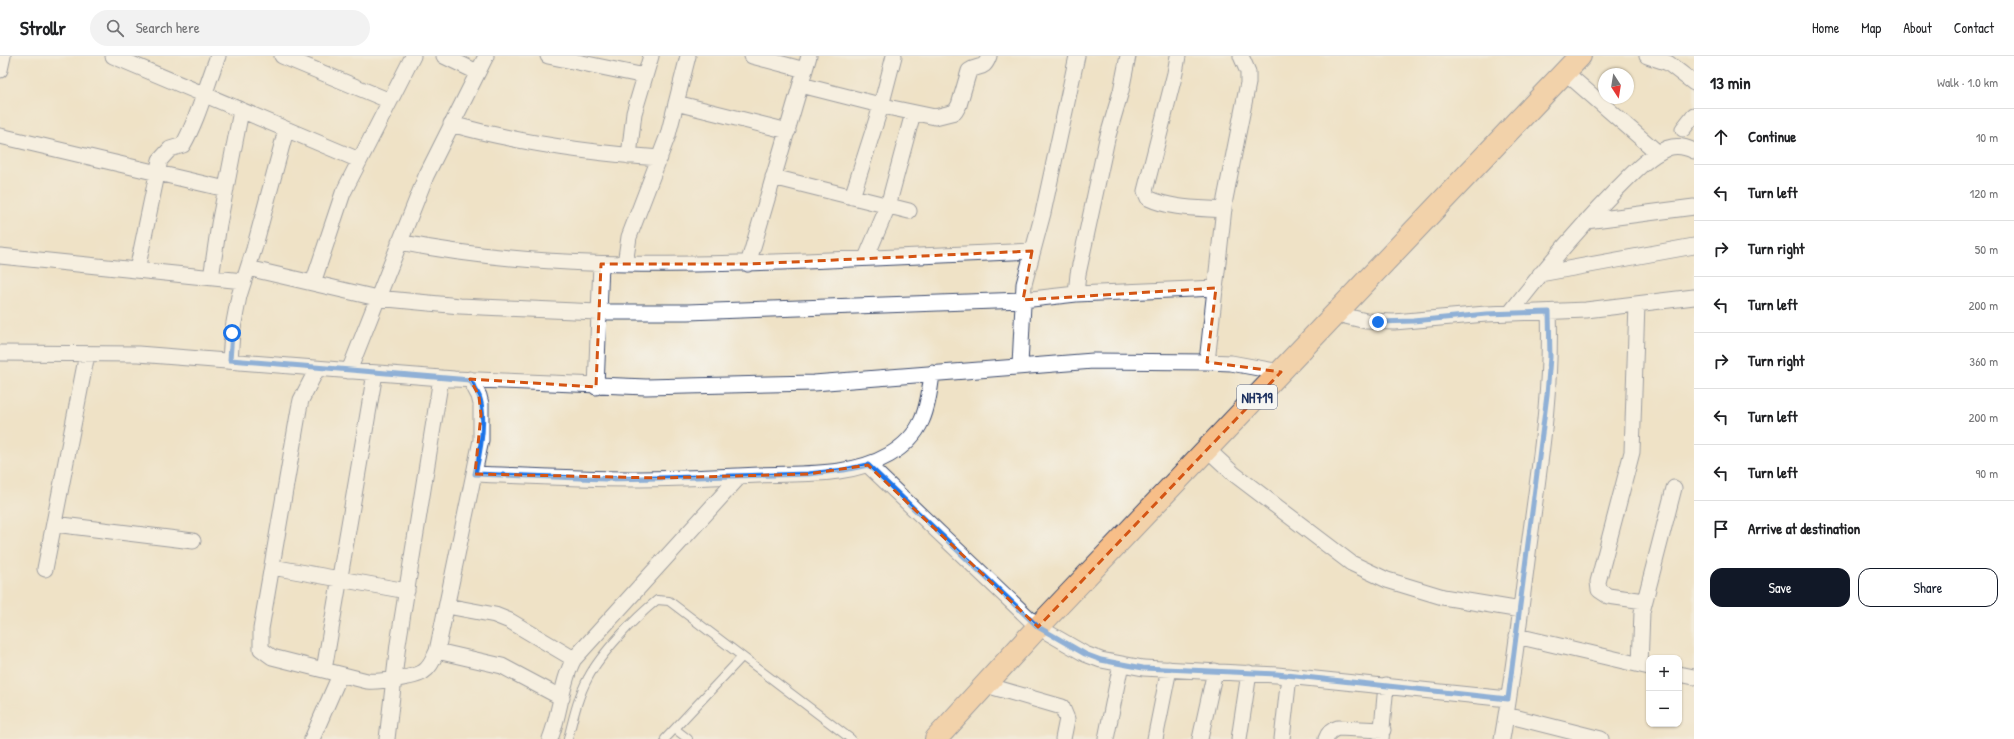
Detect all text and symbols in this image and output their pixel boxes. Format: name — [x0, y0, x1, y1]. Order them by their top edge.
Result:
search box — [90, 10, 370, 46]
text: Strollr — [20, 15, 66, 41]
icon: search — [104, 17, 126, 39]
text: Search here — [136, 17, 200, 38]
text: Home — [1812, 18, 1839, 37]
text: Map — [1861, 18, 1881, 37]
text: About — [1903, 18, 1932, 37]
text: Contact — [1954, 18, 1994, 37]
north arrow — [1598, 68, 1634, 104]
text: 13 min — [1710, 71, 1751, 94]
text: Walk · 1.0 km — [1937, 73, 1998, 91]
icon: ahead — [1710, 126, 1732, 148]
text: Continue — [1748, 126, 1796, 147]
text: 10 m — [1976, 128, 1998, 146]
icon: left — [1710, 182, 1732, 204]
text: Turn left — [1748, 182, 1798, 203]
text: 120 m — [1970, 184, 1998, 202]
icon: right — [1710, 238, 1732, 260]
text: Turn right — [1748, 238, 1804, 259]
text: 50 m — [1975, 240, 1998, 258]
icon: left — [1710, 294, 1732, 316]
text: Turn left — [1748, 294, 1798, 315]
text: 200 m — [1968, 296, 1998, 314]
route end — [1369, 313, 1387, 331]
route start — [223, 324, 241, 342]
icon: right — [1710, 350, 1732, 372]
text: Turn right — [1748, 350, 1804, 371]
text: 360 m — [1969, 352, 1998, 370]
road number: NH719 — [1237, 385, 1277, 409]
icon: left — [1710, 406, 1732, 428]
text: Turn left — [1748, 406, 1798, 427]
text: 200 m — [1968, 408, 1998, 426]
icon: left — [1710, 462, 1732, 484]
text: Turn left — [1748, 462, 1798, 483]
text: 90 m — [1976, 464, 1998, 482]
icon: arrive — [1710, 518, 1732, 540]
text: Arrive at destination — [1748, 518, 1860, 539]
button: Save — [1710, 568, 1850, 607]
button: Share — [1858, 568, 1998, 607]
map controls — [1646, 655, 1682, 727]
button: + — [1646, 655, 1682, 691]
button: − — [1646, 691, 1682, 727]

